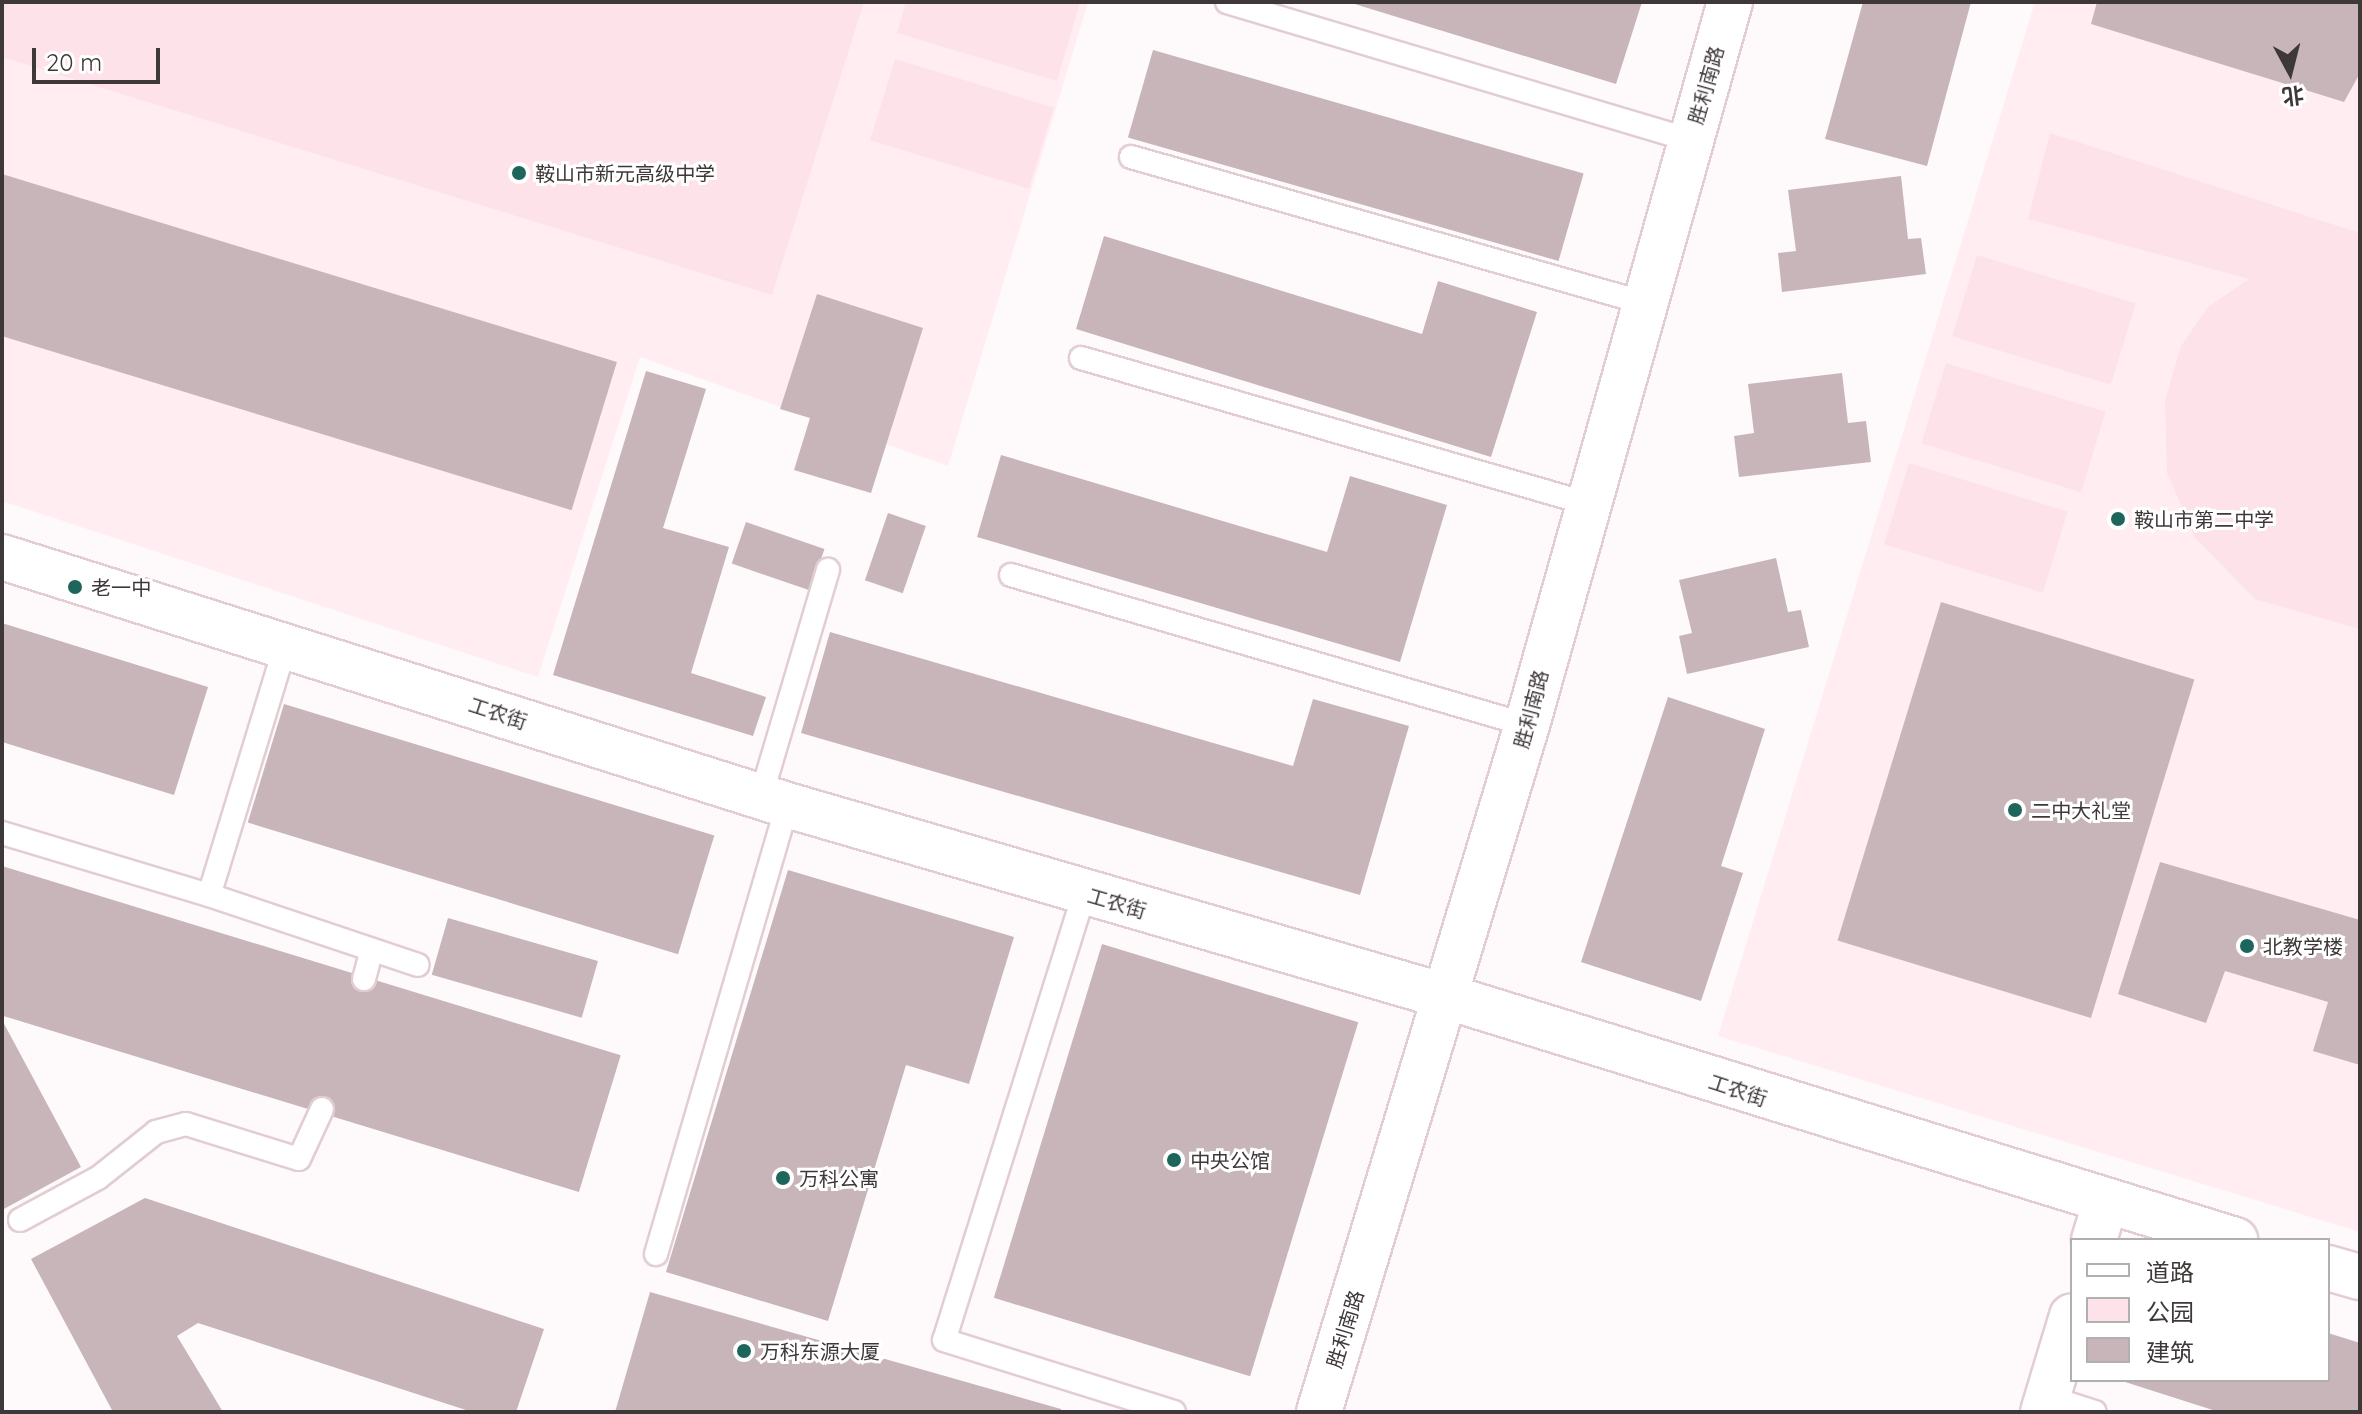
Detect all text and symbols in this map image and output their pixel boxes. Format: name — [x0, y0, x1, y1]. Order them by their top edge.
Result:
scale bar — [36, 32, 164, 82]
north arrow — [2250, 32, 2330, 112]
street label: 胜利南路 — [1683, 43, 1729, 127]
text: 20 m — [46, 47, 102, 77]
text: 北 — [2280, 81, 2306, 111]
place label: 鞍山市新元高级中学 — [535, 161, 715, 185]
marker: 鞍山市新元高级中学 — [510, 164, 528, 182]
place label: 鞍山市第二中学 — [2134, 507, 2274, 531]
marker: 鞍山市第二中学 — [2109, 510, 2127, 528]
place label: 老一中 — [91, 575, 151, 599]
marker: 老一中 — [66, 578, 84, 596]
street label: 胜利南路 — [1509, 667, 1553, 751]
street label: 工农街 — [466, 692, 530, 734]
place label: 二中大礼堂 — [2031, 798, 2131, 822]
marker: 二中大礼堂 — [2006, 801, 2024, 819]
street label: 工农街 — [1085, 883, 1149, 923]
place label: 北教学楼 — [2263, 934, 2343, 958]
marker: 北教学楼 — [2238, 937, 2256, 955]
street label: 工农街 — [1706, 1069, 1770, 1111]
place label: 中央公馆 — [1190, 1148, 1270, 1172]
marker: 中央公馆 — [1165, 1151, 1183, 1169]
place label: 万科公寓 — [799, 1166, 879, 1190]
marker: 万科公寓 — [774, 1169, 792, 1187]
legend — [2070, 1238, 2330, 1382]
text: 道路 — [2146, 1257, 2194, 1287]
street label: 胜利南路 — [1322, 1287, 1368, 1371]
text: 公园 — [2146, 1297, 2194, 1327]
text: 建筑 — [2146, 1337, 2194, 1367]
place label: 万科东源大厦 — [760, 1339, 880, 1363]
marker: 万科东源大厦 — [735, 1342, 753, 1360]

